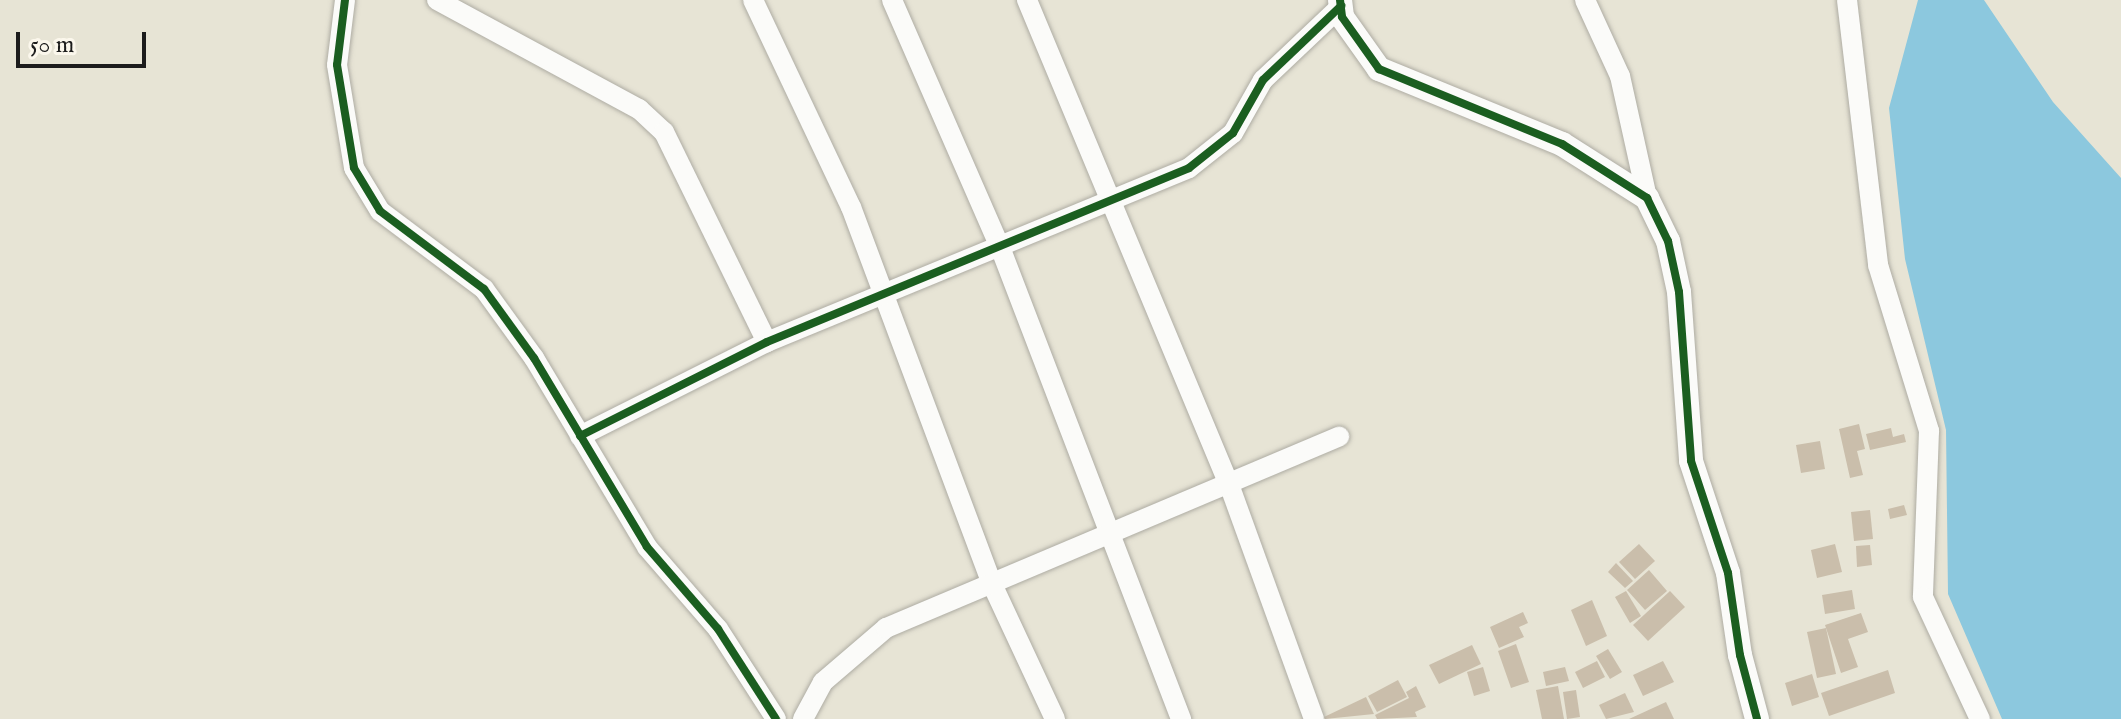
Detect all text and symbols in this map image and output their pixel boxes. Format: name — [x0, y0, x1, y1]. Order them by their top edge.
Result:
scale bar — [20, 16, 150, 66]
text: 50 m — [30, 30, 74, 61]

